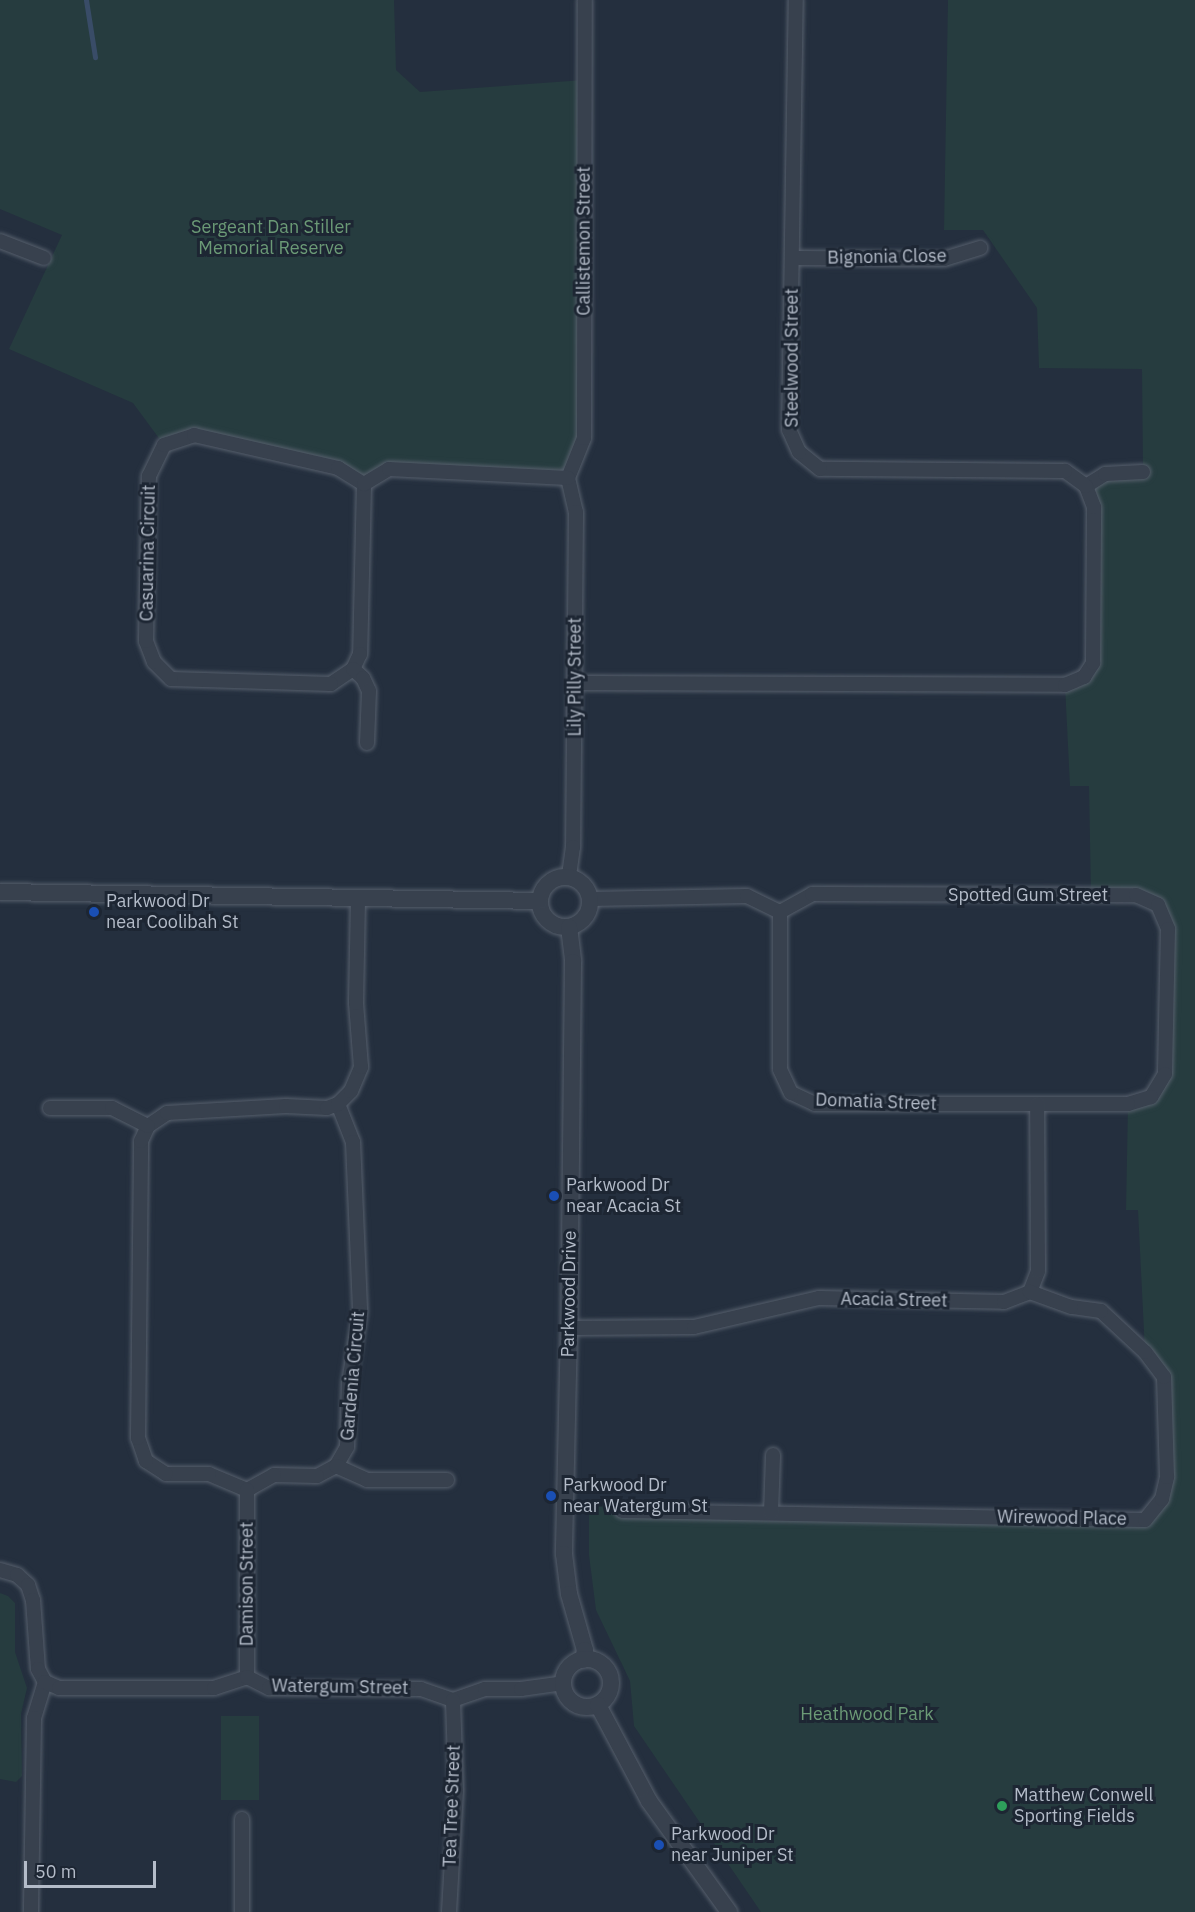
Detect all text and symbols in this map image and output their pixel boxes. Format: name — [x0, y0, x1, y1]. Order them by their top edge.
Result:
street label: Callistemon Street — [573, 166, 595, 316]
park label: Sergeant Dan Stiller Memorial Reserve — [191, 217, 351, 260]
street label: Bignonia Close — [827, 245, 947, 269]
street label: Steelwood Street — [781, 288, 803, 428]
street label: Casuarina Circuit — [136, 484, 160, 622]
street label: Lily Pilly Street — [564, 618, 586, 736]
street label: Spotted Gum Street — [948, 884, 1108, 906]
place label: Parkwood Dr near Coolibah St — [106, 891, 239, 934]
marker: Parkwood Dr near Coolibah St — [87, 905, 101, 919]
street label: Domatia Street — [815, 1089, 937, 1115]
place label: Parkwood Dr near Acacia St — [566, 1175, 681, 1218]
marker: Parkwood Dr near Acacia St — [547, 1189, 561, 1203]
street label: Parkwood Drive — [557, 1230, 581, 1358]
street label: Acacia Street — [840, 1288, 948, 1312]
street label: Gardenia Circuit — [337, 1310, 369, 1442]
place label: Parkwood Dr near Watergum St — [563, 1475, 708, 1518]
marker: Parkwood Dr near Watergum St — [544, 1489, 558, 1503]
street label: Wirewood Place — [997, 1506, 1127, 1530]
street label: Damison Street — [236, 1522, 258, 1646]
street label: Watergum Street — [271, 1675, 409, 1699]
park label: Heathwood Park — [800, 1703, 934, 1725]
street label: Tea Tree Street — [439, 1745, 465, 1867]
place label: Matthew Conwell Sporting Fields — [1014, 1785, 1153, 1828]
marker: Matthew Conwell Sporting Fields — [995, 1799, 1009, 1813]
place label: Parkwood Dr near Juniper St — [671, 1824, 794, 1866]
marker: Parkwood Dr near Juniper St — [652, 1838, 666, 1852]
scale bar — [27, 1849, 159, 1887]
text: 50 m — [35, 1860, 77, 1883]

